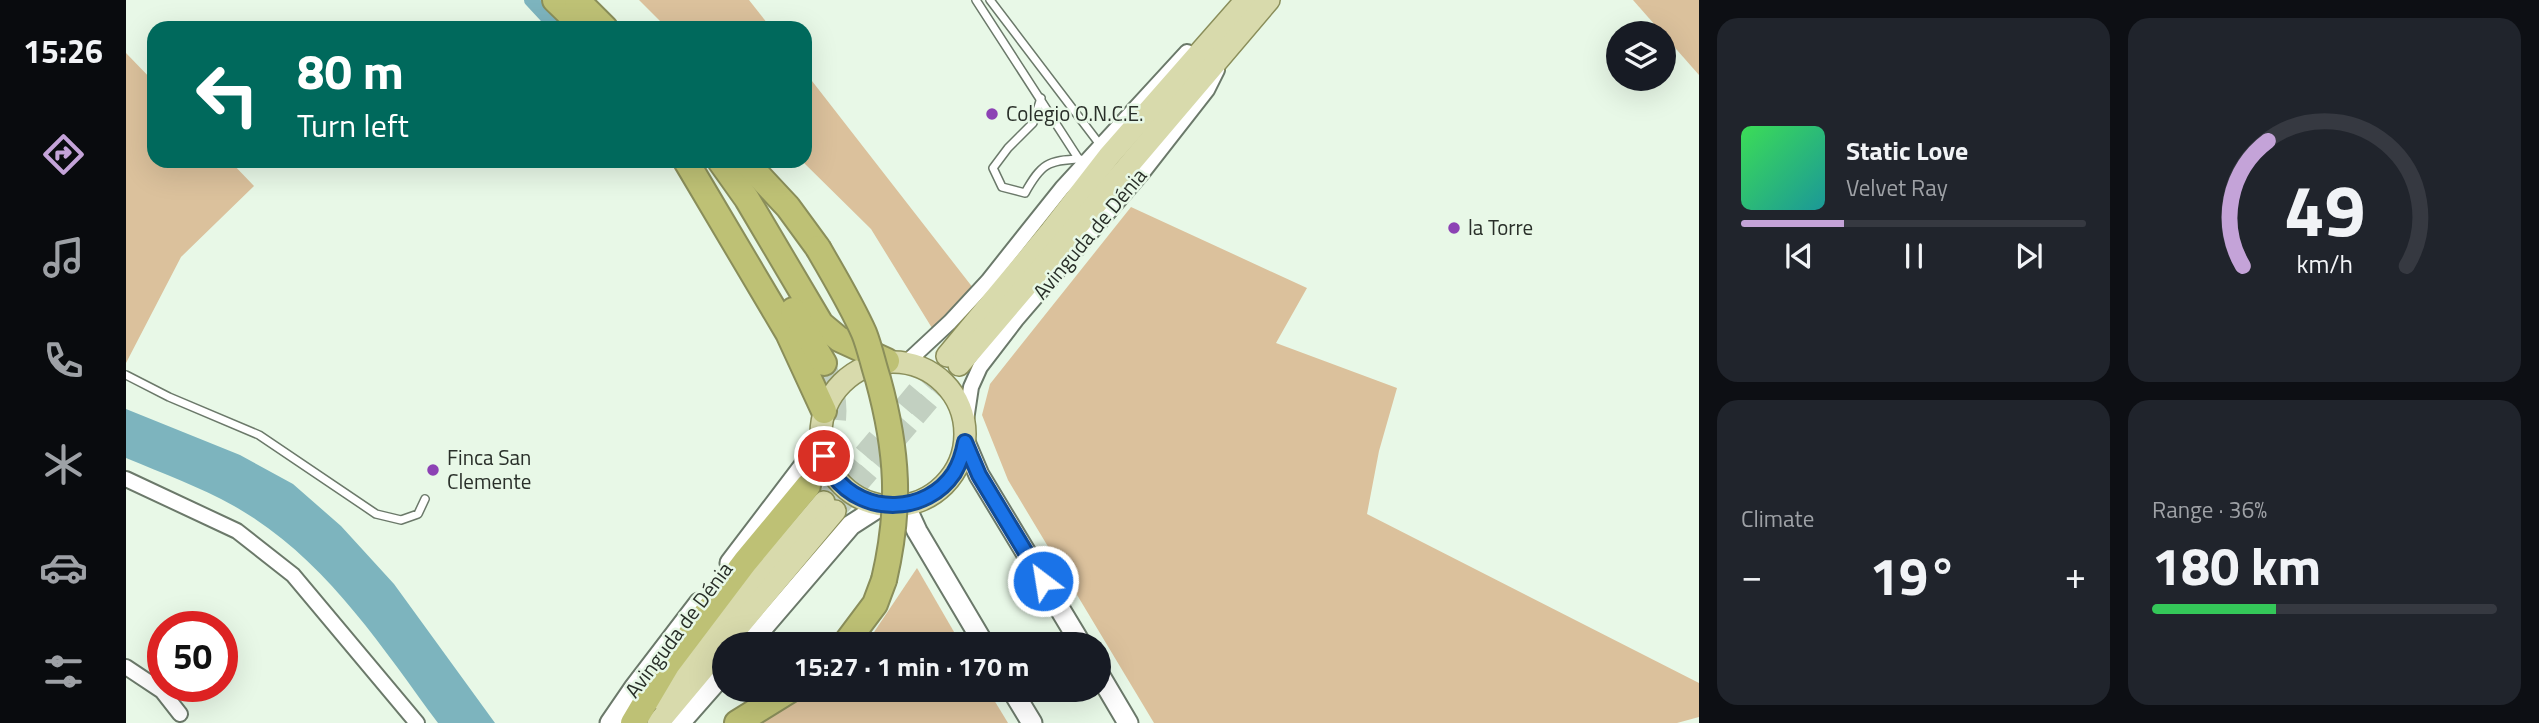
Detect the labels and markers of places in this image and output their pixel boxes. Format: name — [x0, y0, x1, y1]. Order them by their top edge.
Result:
place label: Colegio O.N.C.E. — [1006, 97, 1144, 129]
marker: Colegio O.N.C.E. — [984, 106, 1000, 122]
place label: la Torre — [1468, 211, 1533, 243]
marker: la Torre — [1446, 220, 1462, 236]
pin — [794, 426, 854, 486]
place label: Finca San Clemente — [447, 441, 531, 497]
marker: Finca San Clemente — [425, 462, 441, 478]

